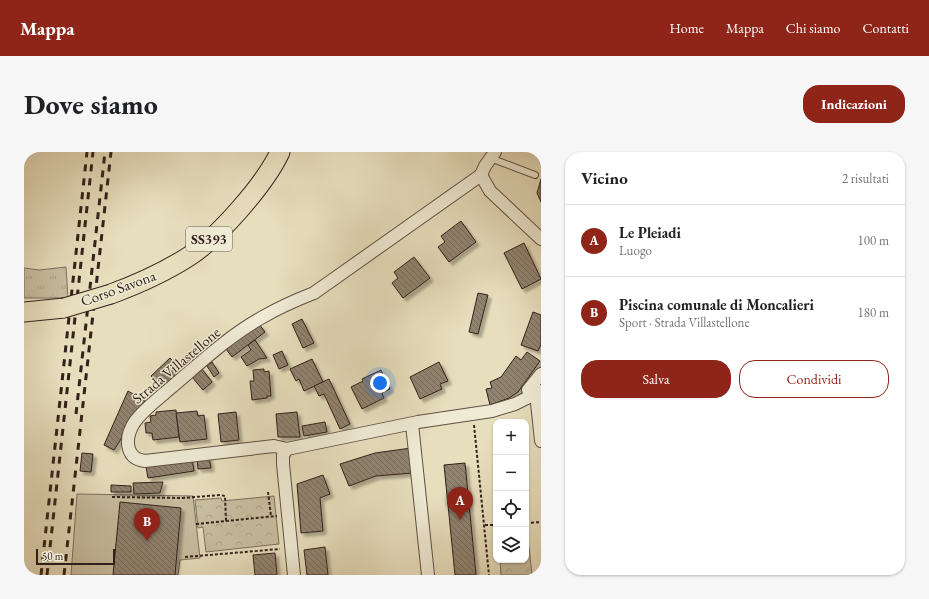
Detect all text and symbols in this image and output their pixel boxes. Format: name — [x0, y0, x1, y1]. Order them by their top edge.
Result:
text: Mappa — [20, 16, 75, 41]
text: Home — [669, 19, 704, 37]
text: Mappa — [726, 19, 764, 37]
text: Chi siamo — [786, 19, 841, 37]
text: Contatti — [863, 19, 909, 37]
button: Indicazioni — [803, 85, 905, 123]
text: Dove siamo — [24, 86, 158, 122]
text: Vicino — [581, 167, 628, 189]
text: 2 risultati — [842, 170, 889, 187]
text: Le Pleiadi — [619, 223, 681, 242]
road number: SS393 — [186, 227, 232, 251]
text: A — [589, 232, 599, 249]
text: 100 m — [858, 232, 889, 249]
text: Luogo — [619, 242, 652, 259]
street label: Corso Savona — [78, 266, 158, 310]
text: Piscina comunale di Moncalieri — [619, 295, 814, 314]
text: B — [590, 304, 598, 321]
text: 180 m — [858, 304, 889, 321]
text: Sport · Strada Villastellone — [619, 314, 750, 331]
street label: Strada Villastellone — [128, 322, 224, 408]
button: Salva — [581, 360, 731, 398]
button: Condividi — [739, 360, 889, 398]
your location — [370, 373, 390, 393]
map controls — [493, 419, 529, 563]
button: + — [493, 419, 529, 455]
button: − — [493, 455, 529, 491]
pin: A — [447, 487, 473, 520]
button: locate — [493, 491, 529, 527]
pin: B — [134, 508, 160, 541]
button: layers — [493, 527, 529, 563]
scale bar — [36, 547, 115, 566]
text: 50 m — [42, 549, 63, 563]

